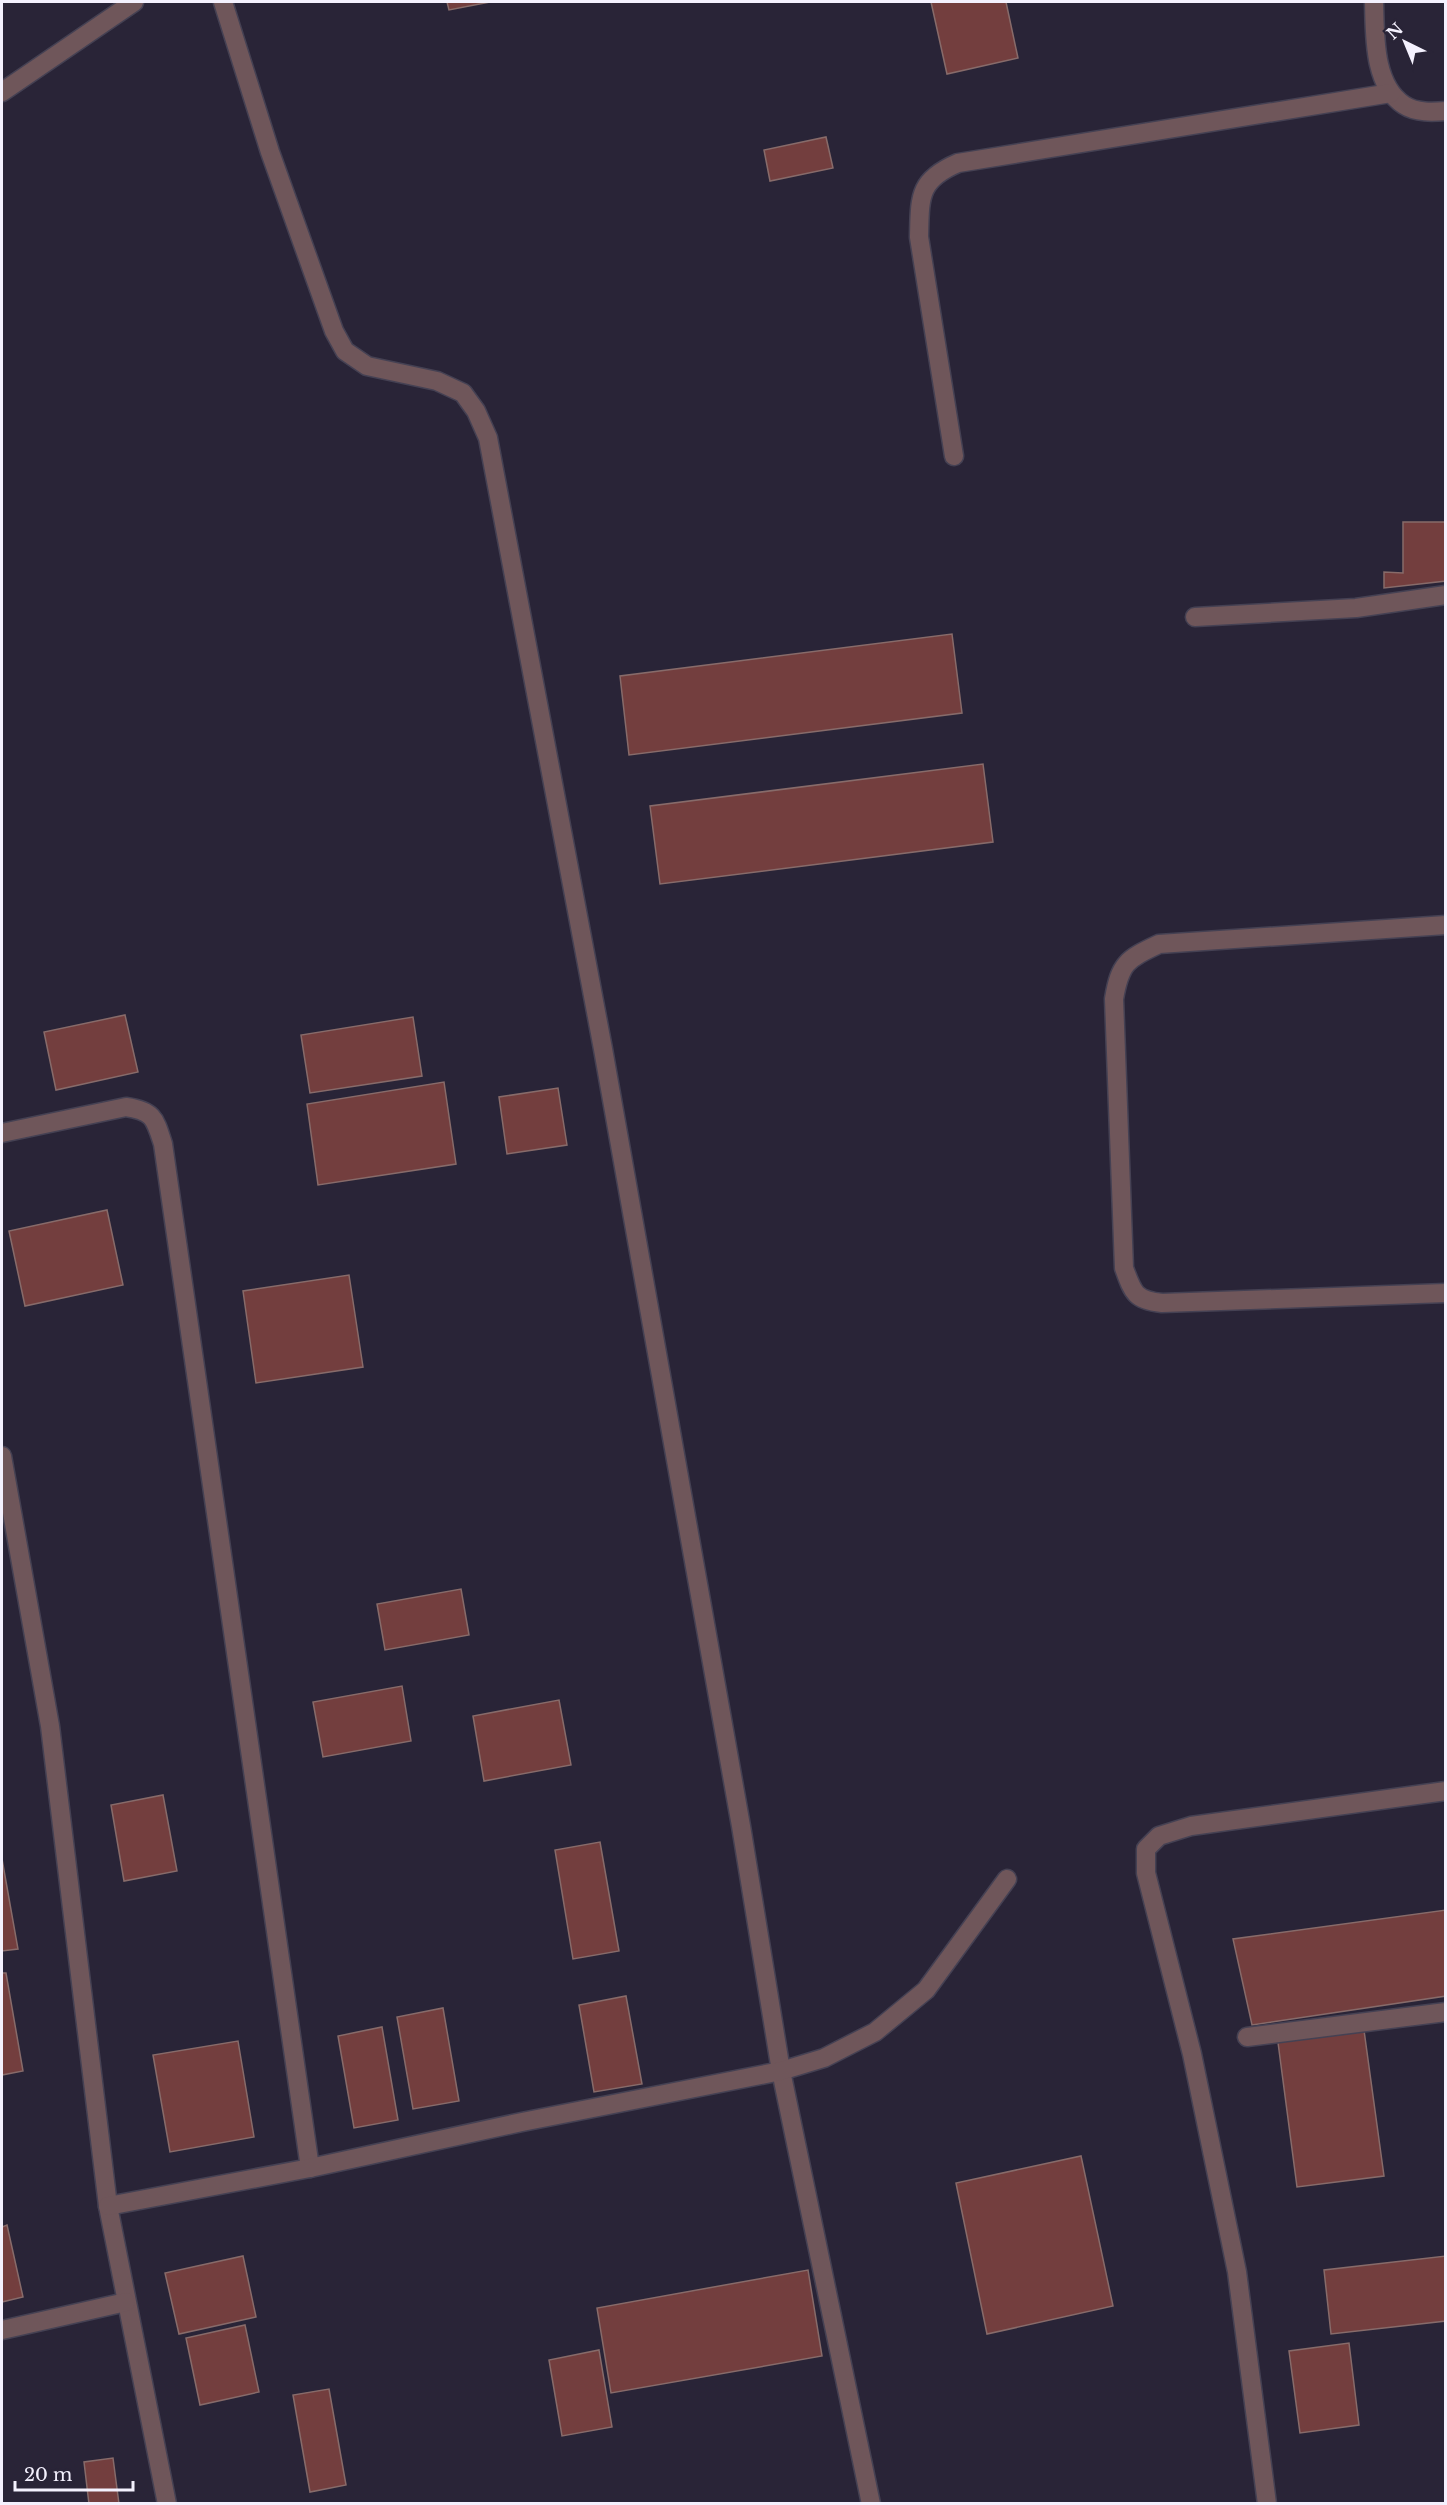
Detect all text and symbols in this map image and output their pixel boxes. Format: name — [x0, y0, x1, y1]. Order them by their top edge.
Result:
north arrow — [1375, 12, 1435, 72]
text: N — [1382, 19, 1407, 43]
scale bar — [15, 2454, 134, 2492]
text: 20 m — [24, 2464, 72, 2486]

